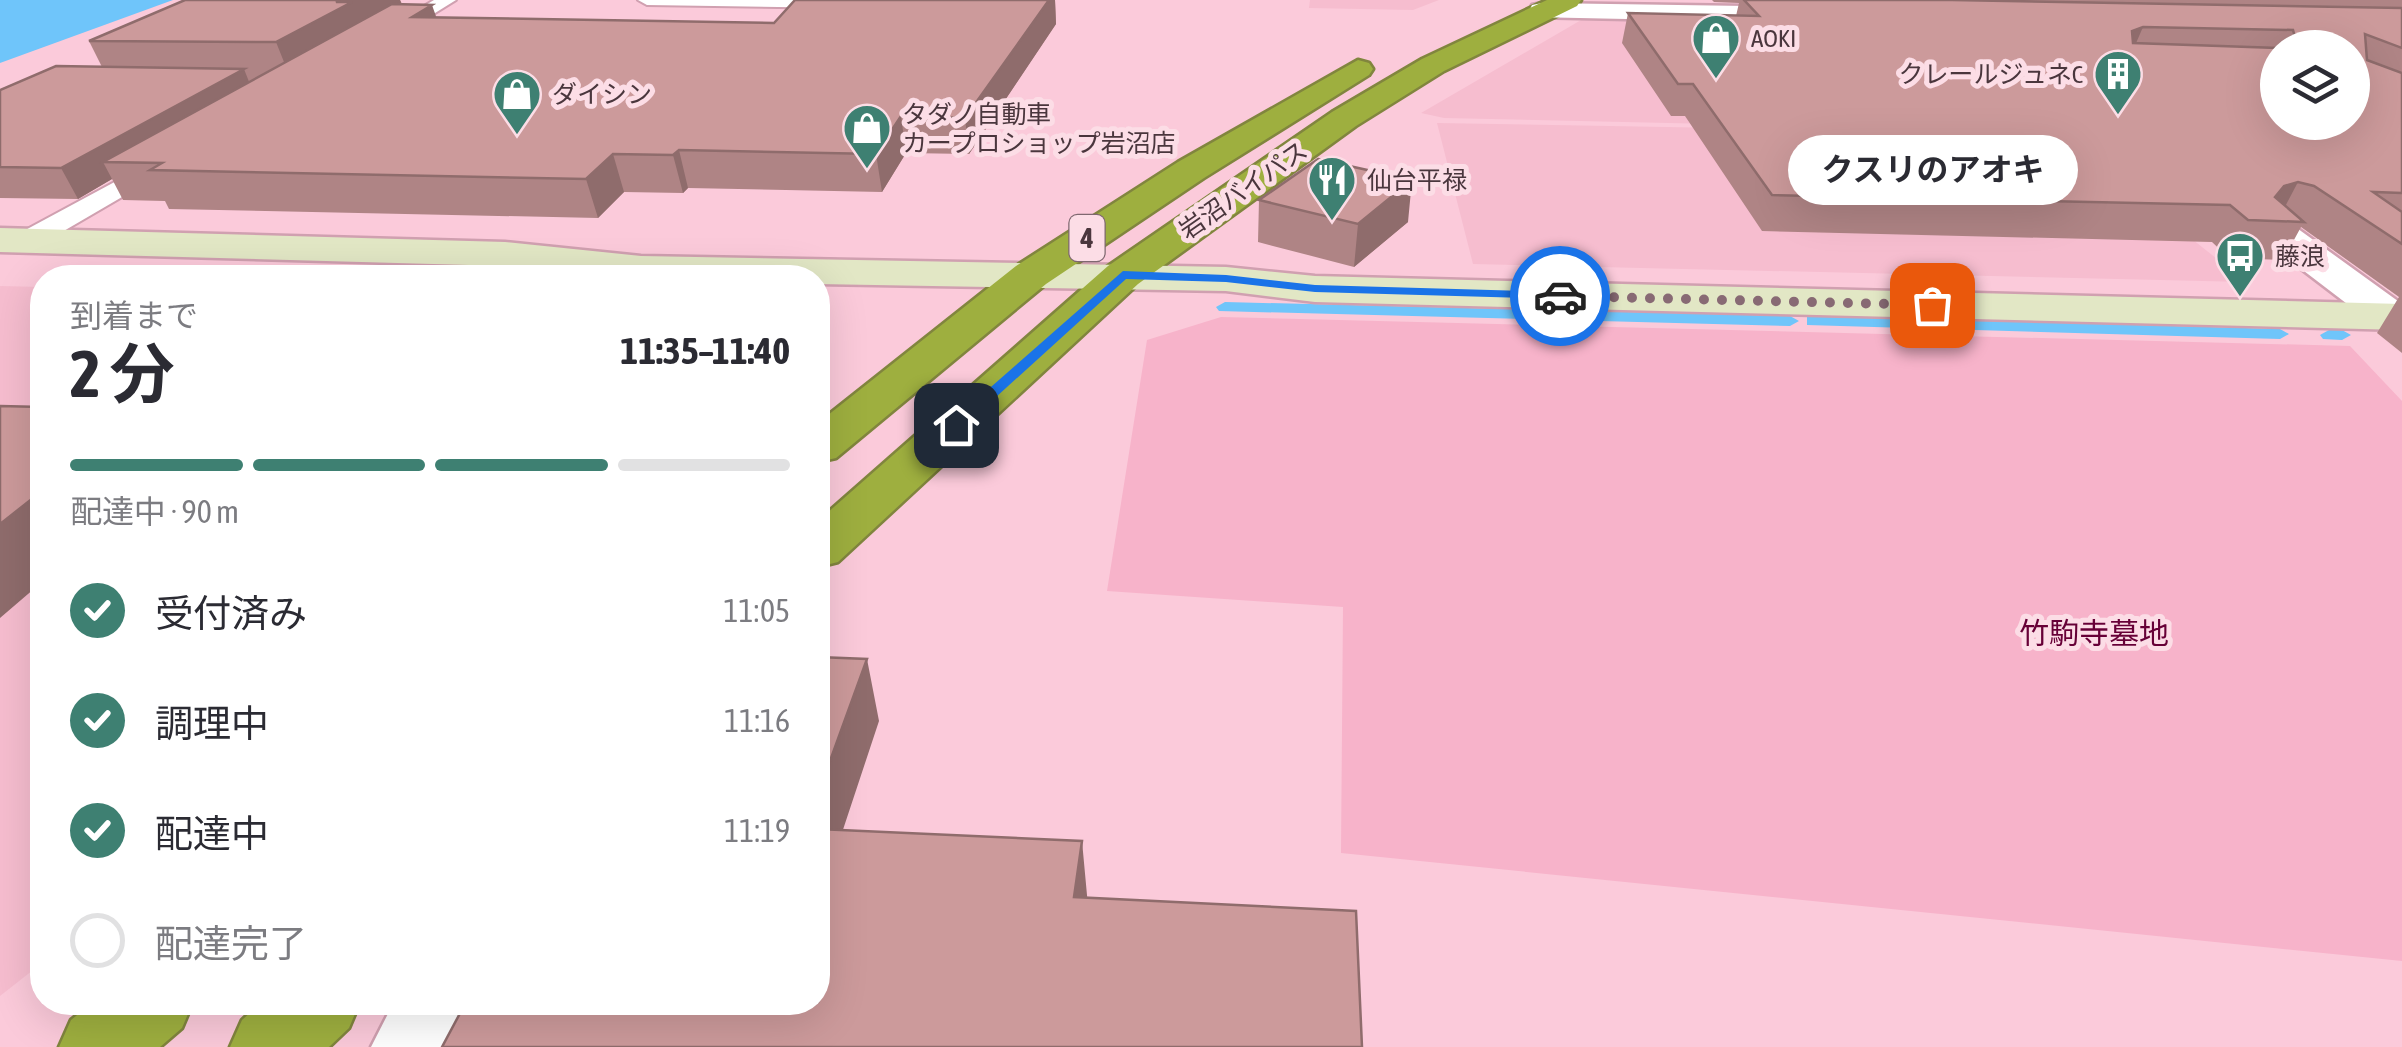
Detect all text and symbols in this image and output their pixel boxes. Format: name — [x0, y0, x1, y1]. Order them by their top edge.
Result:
shop icon: AOKI — [1690, 12, 1742, 80]
place label: AOKI — [1751, 24, 1796, 52]
map controls — [2260, 30, 2370, 140]
button: layers — [2260, 30, 2370, 140]
building icon: クレールジュネC — [2092, 48, 2144, 116]
place label: クレールジュネC — [1898, 60, 2083, 88]
shop icon: ダイシン — [491, 68, 543, 136]
place label: ダイシン — [552, 80, 652, 108]
place label: タダノ自動車 カープロショップ岩沼店 — [902, 100, 1176, 157]
shop icon: タダノ自動車 カープロショップ岩沼店 — [841, 102, 893, 170]
callout: クスリのアオキ — [1787, 135, 2077, 205]
street label: 岩沼バイパス — [1174, 136, 1312, 244]
text: クスリのアオキ — [1821, 151, 2045, 188]
restaurant icon: 仙台平禄 — [1306, 154, 1358, 222]
place label: 仙台平禄 — [1367, 166, 1467, 194]
road number: 4 — [1070, 215, 1104, 261]
bus stop icon: 藤浪 — [2214, 230, 2266, 298]
place label: 藤浪 — [2275, 242, 2325, 270]
courier — [1510, 246, 1610, 346]
pin — [1890, 263, 1975, 348]
icon: car — [1533, 269, 1588, 324]
icon: bag — [1905, 278, 1960, 333]
text: 到着まで — [70, 297, 198, 334]
text: 11:35–11:40 — [620, 329, 790, 372]
text: 2 分 — [70, 336, 174, 411]
pin — [914, 383, 999, 468]
icon: home — [929, 398, 984, 453]
text: 配達中 · 90 m — [70, 493, 239, 530]
icon: check — [70, 583, 125, 638]
text: 受付済み — [155, 592, 307, 635]
text: 11:05 — [724, 592, 790, 629]
park label: 竹駒寺墓地 — [2019, 616, 2169, 650]
icon: check — [70, 693, 125, 748]
text: 調理中 — [155, 702, 269, 745]
text: 11:16 — [724, 702, 790, 739]
icon: check — [70, 803, 125, 858]
text: 配達中 — [155, 812, 269, 855]
text: 11:19 — [724, 812, 790, 849]
text: 配達完了 — [155, 922, 307, 965]

